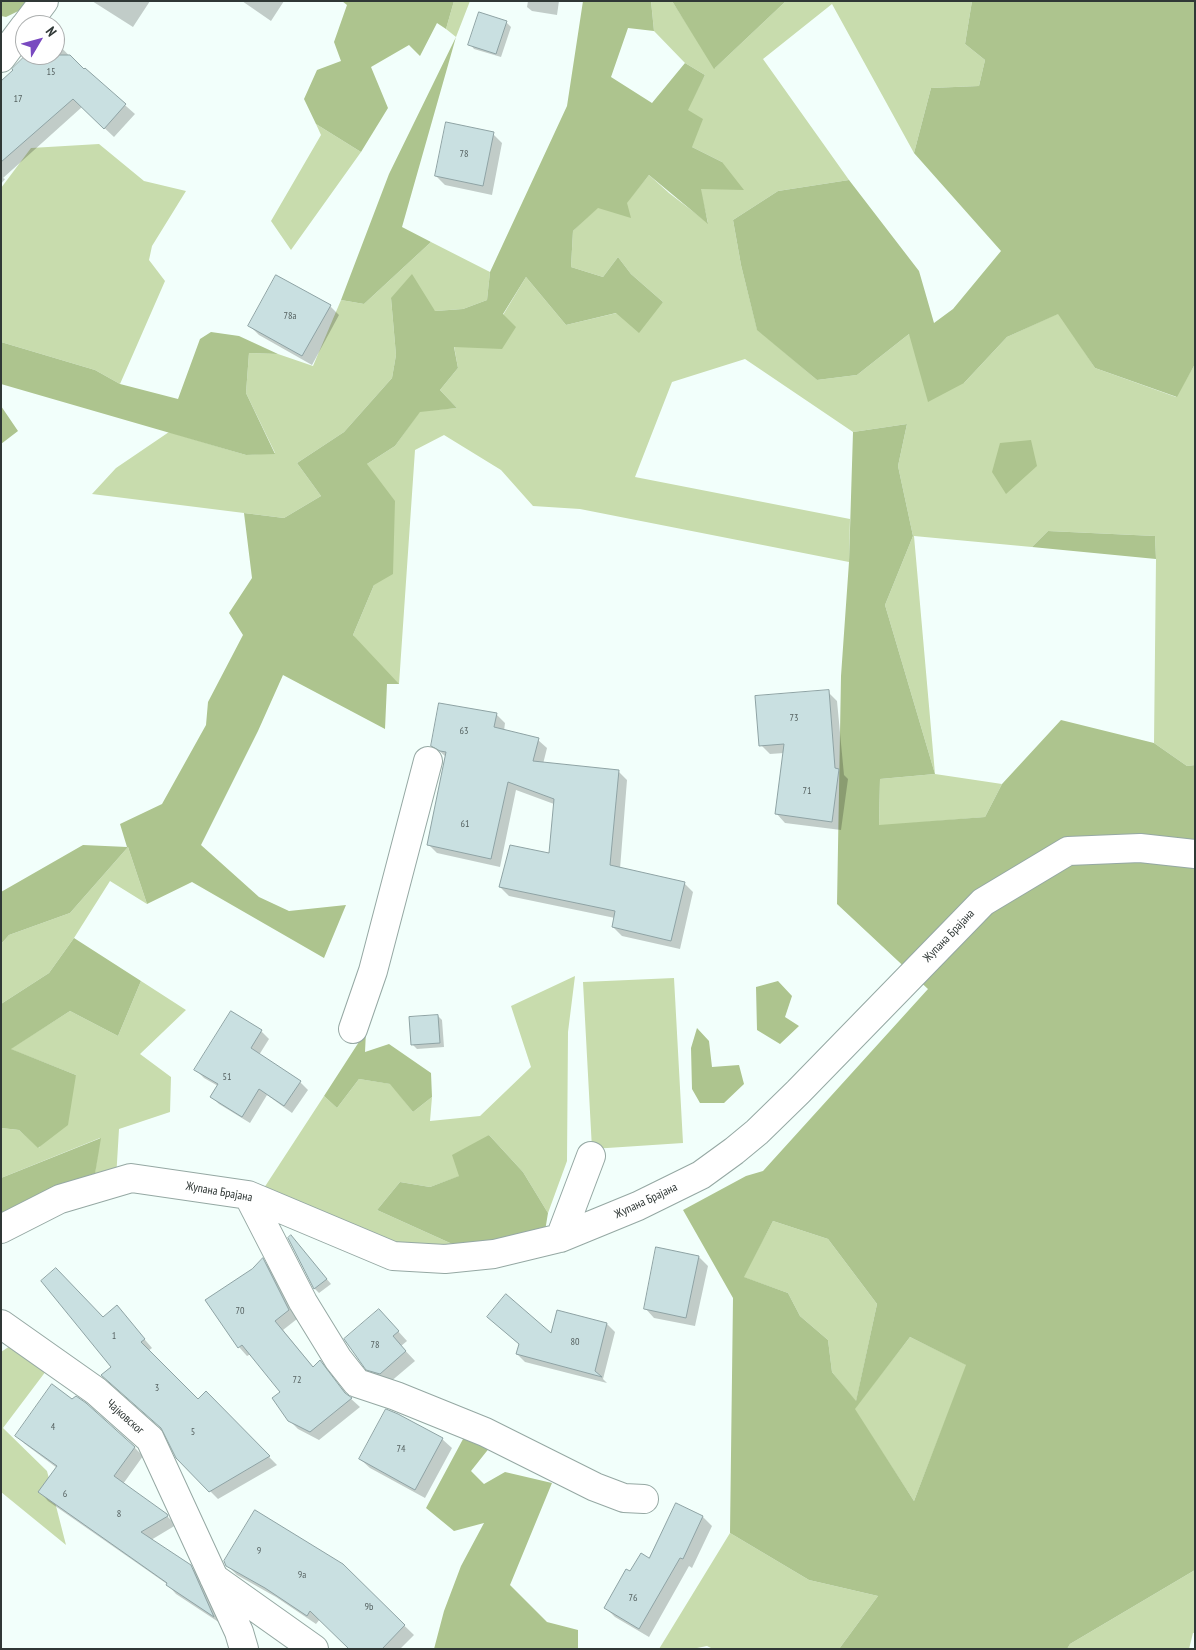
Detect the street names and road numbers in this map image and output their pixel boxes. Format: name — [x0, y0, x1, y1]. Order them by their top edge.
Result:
street label: Жупана Брајана — [920, 907, 978, 965]
street label: Жупана Брајана — [184, 1179, 254, 1205]
street label: Жупана Брајана — [612, 1180, 680, 1222]
street label: Чајковског — [103, 1396, 147, 1438]

